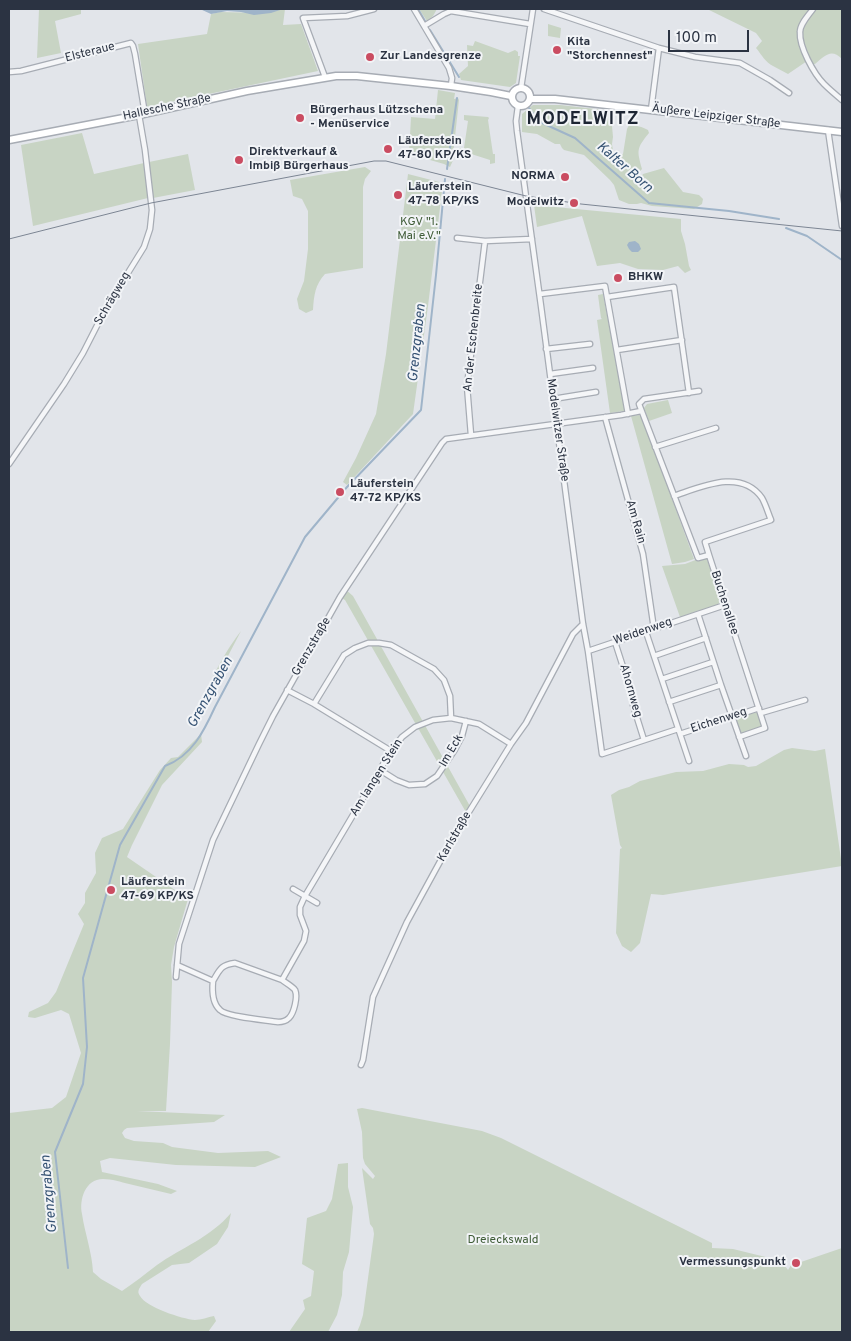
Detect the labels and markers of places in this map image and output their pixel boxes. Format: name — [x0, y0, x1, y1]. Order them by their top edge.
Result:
place label: Kita "Storchennest" — [567, 36, 653, 64]
marker: Kita "Storchennest" — [551, 44, 563, 56]
place label: Zur Landesgrenze — [380, 50, 481, 64]
marker: Zur Landesgrenze — [364, 51, 376, 63]
place label: Bürgerhaus Lützschena - Menüservice — [310, 104, 443, 132]
marker: Bürgerhaus Lützschena - Menüservice — [294, 112, 306, 124]
place label: Läuferstein 47-80 KP/KS — [398, 135, 471, 163]
marker: Läuferstein 47-80 KP/KS — [382, 143, 394, 155]
place label: Direktverkauf & Imbiß Bürgerhaus — [249, 146, 349, 174]
marker: Direktverkauf & Imbiß Bürgerhaus — [233, 154, 245, 166]
place label: NORMA — [511, 170, 555, 184]
marker: NORMA — [559, 171, 571, 183]
place label: Läuferstein 47-78 KP/KS — [408, 181, 479, 209]
marker: Läuferstein 47-78 KP/KS — [392, 189, 404, 201]
place label: Modelwitz — [507, 196, 564, 210]
marker: Modelwitz — [568, 197, 580, 209]
place label: BHKW — [628, 271, 663, 285]
marker: BHKW — [612, 272, 624, 284]
place label: Läuferstein 47-72 KP/KS — [350, 478, 421, 506]
marker: Läuferstein 47-72 KP/KS — [334, 486, 346, 498]
place label: Läuferstein 47-69 KP/KS — [121, 876, 194, 904]
marker: Läuferstein 47-69 KP/KS — [105, 884, 117, 896]
place label: Vermessungspunkt — [679, 1256, 786, 1270]
marker: Vermessungspunkt — [790, 1257, 802, 1269]

